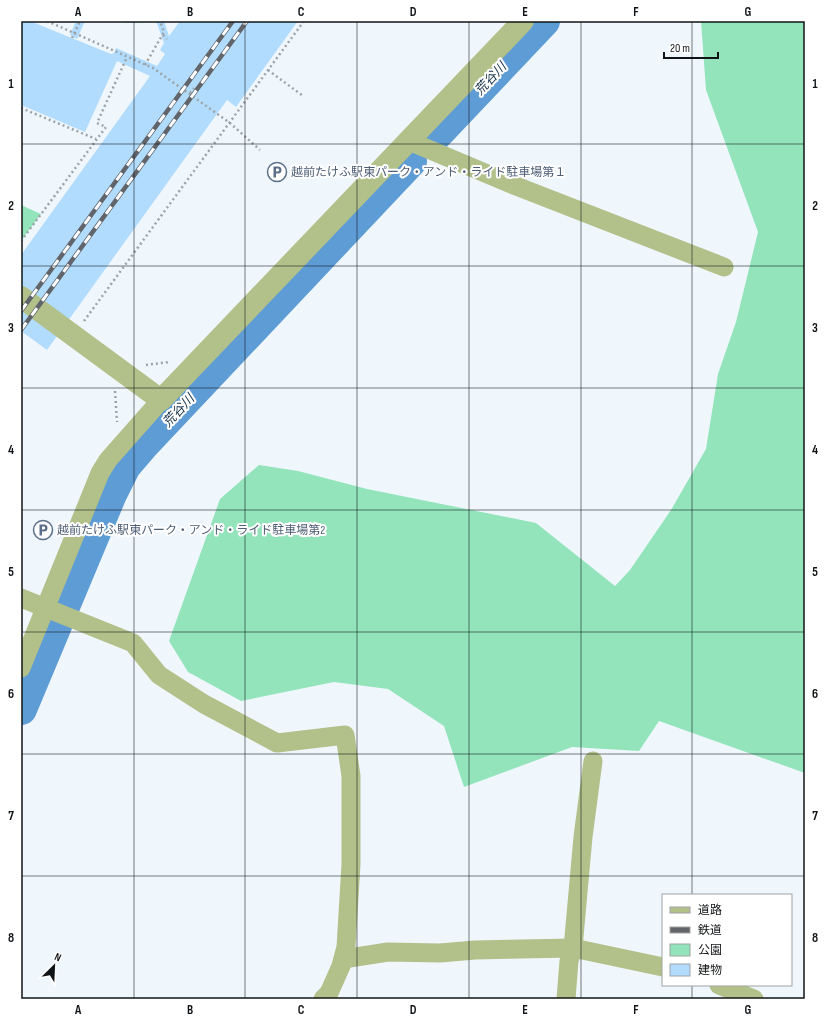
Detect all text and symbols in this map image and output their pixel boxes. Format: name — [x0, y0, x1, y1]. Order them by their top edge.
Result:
text: A — [74, 4, 82, 20]
text: B — [187, 4, 193, 20]
text: C — [298, 4, 305, 20]
text: D — [410, 4, 417, 20]
text: E — [522, 4, 528, 20]
text: F — [633, 4, 639, 20]
text: G — [745, 4, 752, 20]
scale bar — [664, 34, 718, 60]
text: 20 m — [670, 41, 690, 56]
water label: 荒谷川 — [472, 58, 511, 98]
text: 1 — [8, 76, 14, 92]
text: 1 — [812, 76, 818, 92]
parking icon: 越前たけふ駅東パーク・アンド・ライド駐車場第１ — [266, 161, 288, 183]
place label: 越前たけふ駅東パーク・アンド・ライド駐車場第１ — [291, 165, 566, 180]
text: 2 — [8, 198, 14, 214]
text: 2 — [812, 198, 818, 214]
text: 3 — [8, 320, 14, 336]
text: 3 — [812, 320, 818, 336]
water label: 荒谷川 — [160, 390, 199, 430]
text: 4 — [8, 442, 14, 458]
text: 4 — [812, 442, 818, 458]
parking icon: 越前たけふ駅東パーク・アンド・ライド駐車場第2 — [32, 519, 54, 541]
place label: 越前たけふ駅東パーク・アンド・ライド駐車場第2 — [57, 523, 325, 538]
text: 5 — [8, 564, 14, 580]
text: 5 — [812, 564, 818, 580]
text: 6 — [8, 686, 14, 702]
text: 6 — [812, 686, 818, 702]
text: 7 — [8, 808, 14, 824]
text: 7 — [812, 808, 818, 824]
legend — [662, 894, 792, 986]
text: 道路 — [698, 903, 722, 918]
text: 鉄道 — [698, 923, 722, 938]
text: 8 — [8, 930, 14, 946]
text: 8 — [812, 930, 818, 946]
text: 公園 — [698, 943, 722, 958]
north arrow — [34, 946, 74, 986]
text: N — [53, 950, 63, 965]
text: 建物 — [698, 963, 722, 978]
text: A — [74, 1002, 82, 1018]
text: B — [187, 1002, 193, 1018]
text: C — [298, 1002, 305, 1018]
text: D — [410, 1002, 417, 1018]
text: E — [522, 1002, 528, 1018]
text: F — [633, 1002, 639, 1018]
text: G — [745, 1002, 752, 1018]

